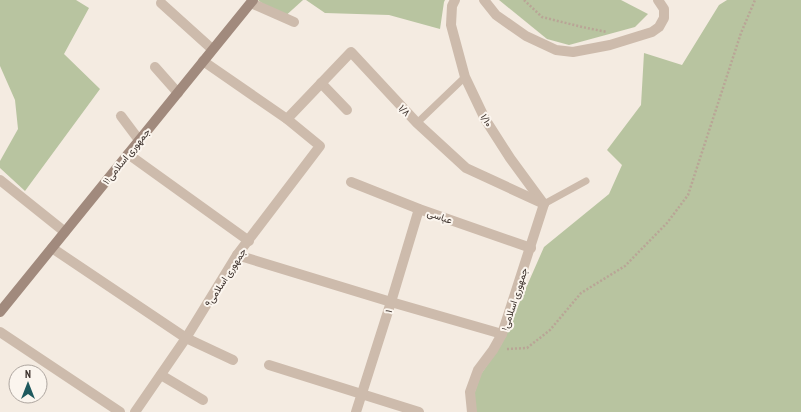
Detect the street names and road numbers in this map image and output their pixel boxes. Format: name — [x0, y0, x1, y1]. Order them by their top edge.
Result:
street label: ۱/۸ — [396, 102, 413, 119]
street label: ۱/۱۰ — [478, 111, 495, 129]
street label: جمهوری اسلامی۱۱ — [100, 125, 153, 187]
street label: عباسی — [426, 206, 454, 227]
street label: جمهوری اسلامی۹ — [202, 245, 249, 309]
street label: جمهوری اسلامی۱ — [498, 266, 531, 332]
street label: ۱ — [382, 308, 395, 314]

